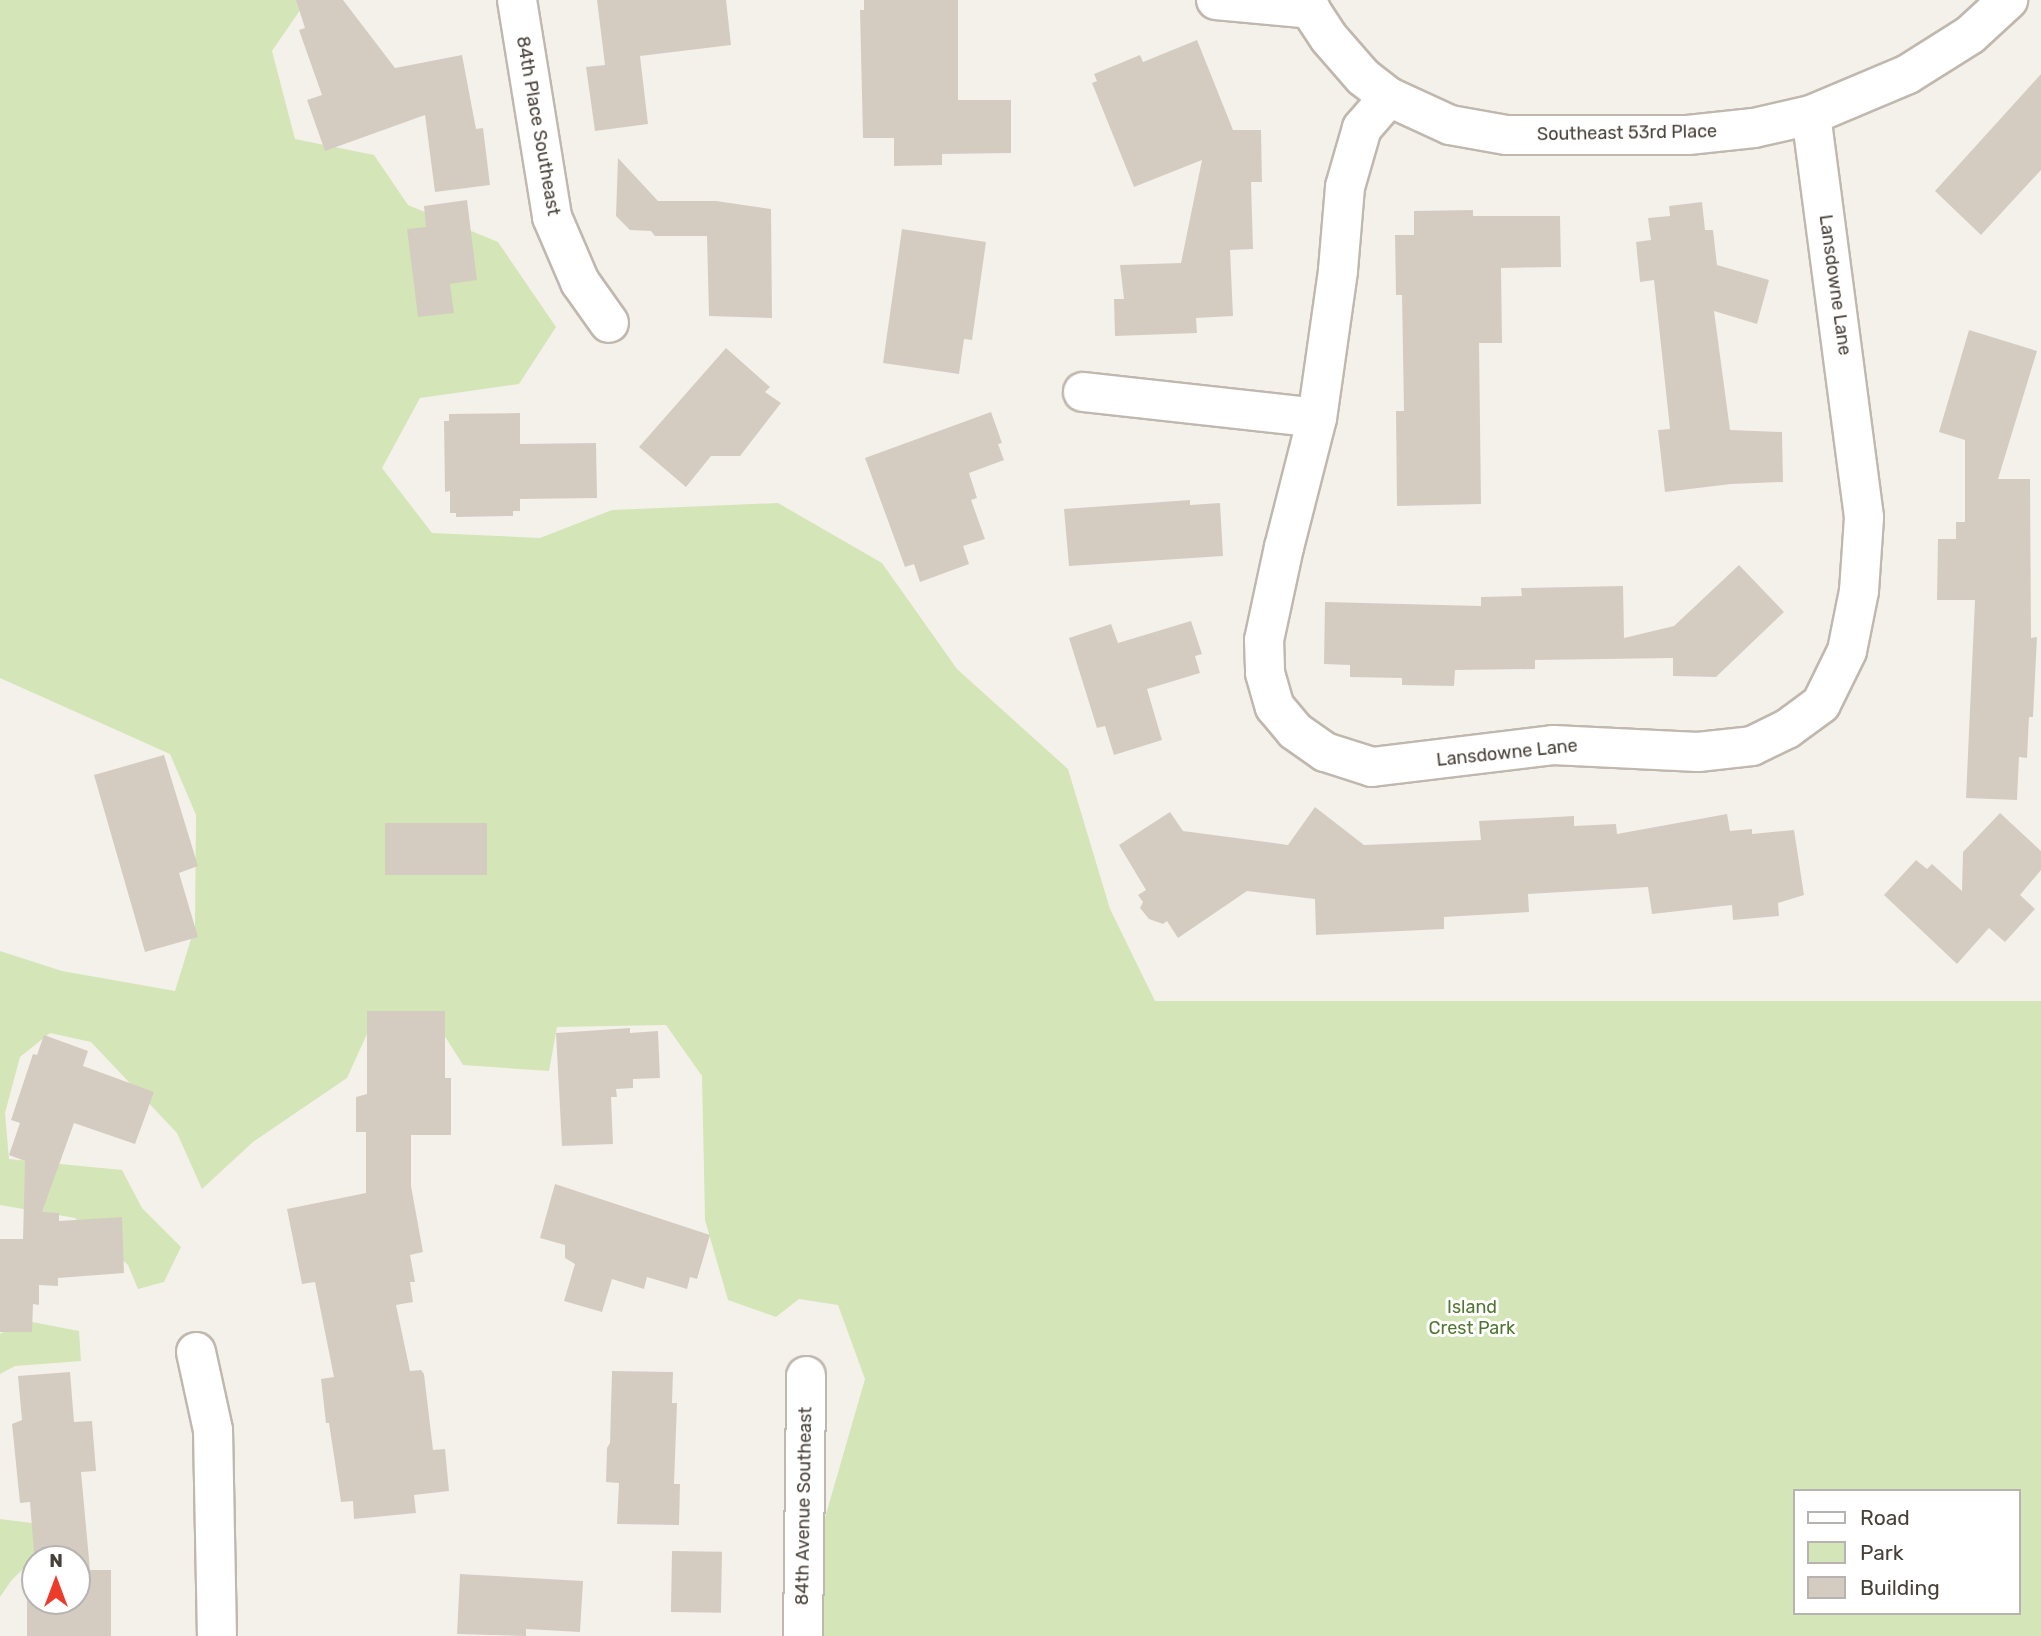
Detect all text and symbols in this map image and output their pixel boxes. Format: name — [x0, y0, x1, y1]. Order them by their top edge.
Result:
street label: 84th Place Southeast — [512, 35, 564, 217]
street label: Southeast 53rd Place — [1537, 121, 1717, 145]
street label: Lansdowne Lane — [1814, 213, 1856, 357]
street label: Lansdowne Lane — [1435, 735, 1579, 771]
park label: Island Crest Park — [1429, 1297, 1515, 1340]
street label: 84th Avenue Southeast — [791, 1406, 817, 1606]
legend — [1792, 1489, 2020, 1615]
text: Road — [1860, 1505, 1910, 1530]
text: Park — [1860, 1540, 1904, 1565]
north arrow — [21, 1545, 91, 1615]
text: N — [49, 1549, 63, 1572]
text: Building — [1860, 1575, 1940, 1600]

